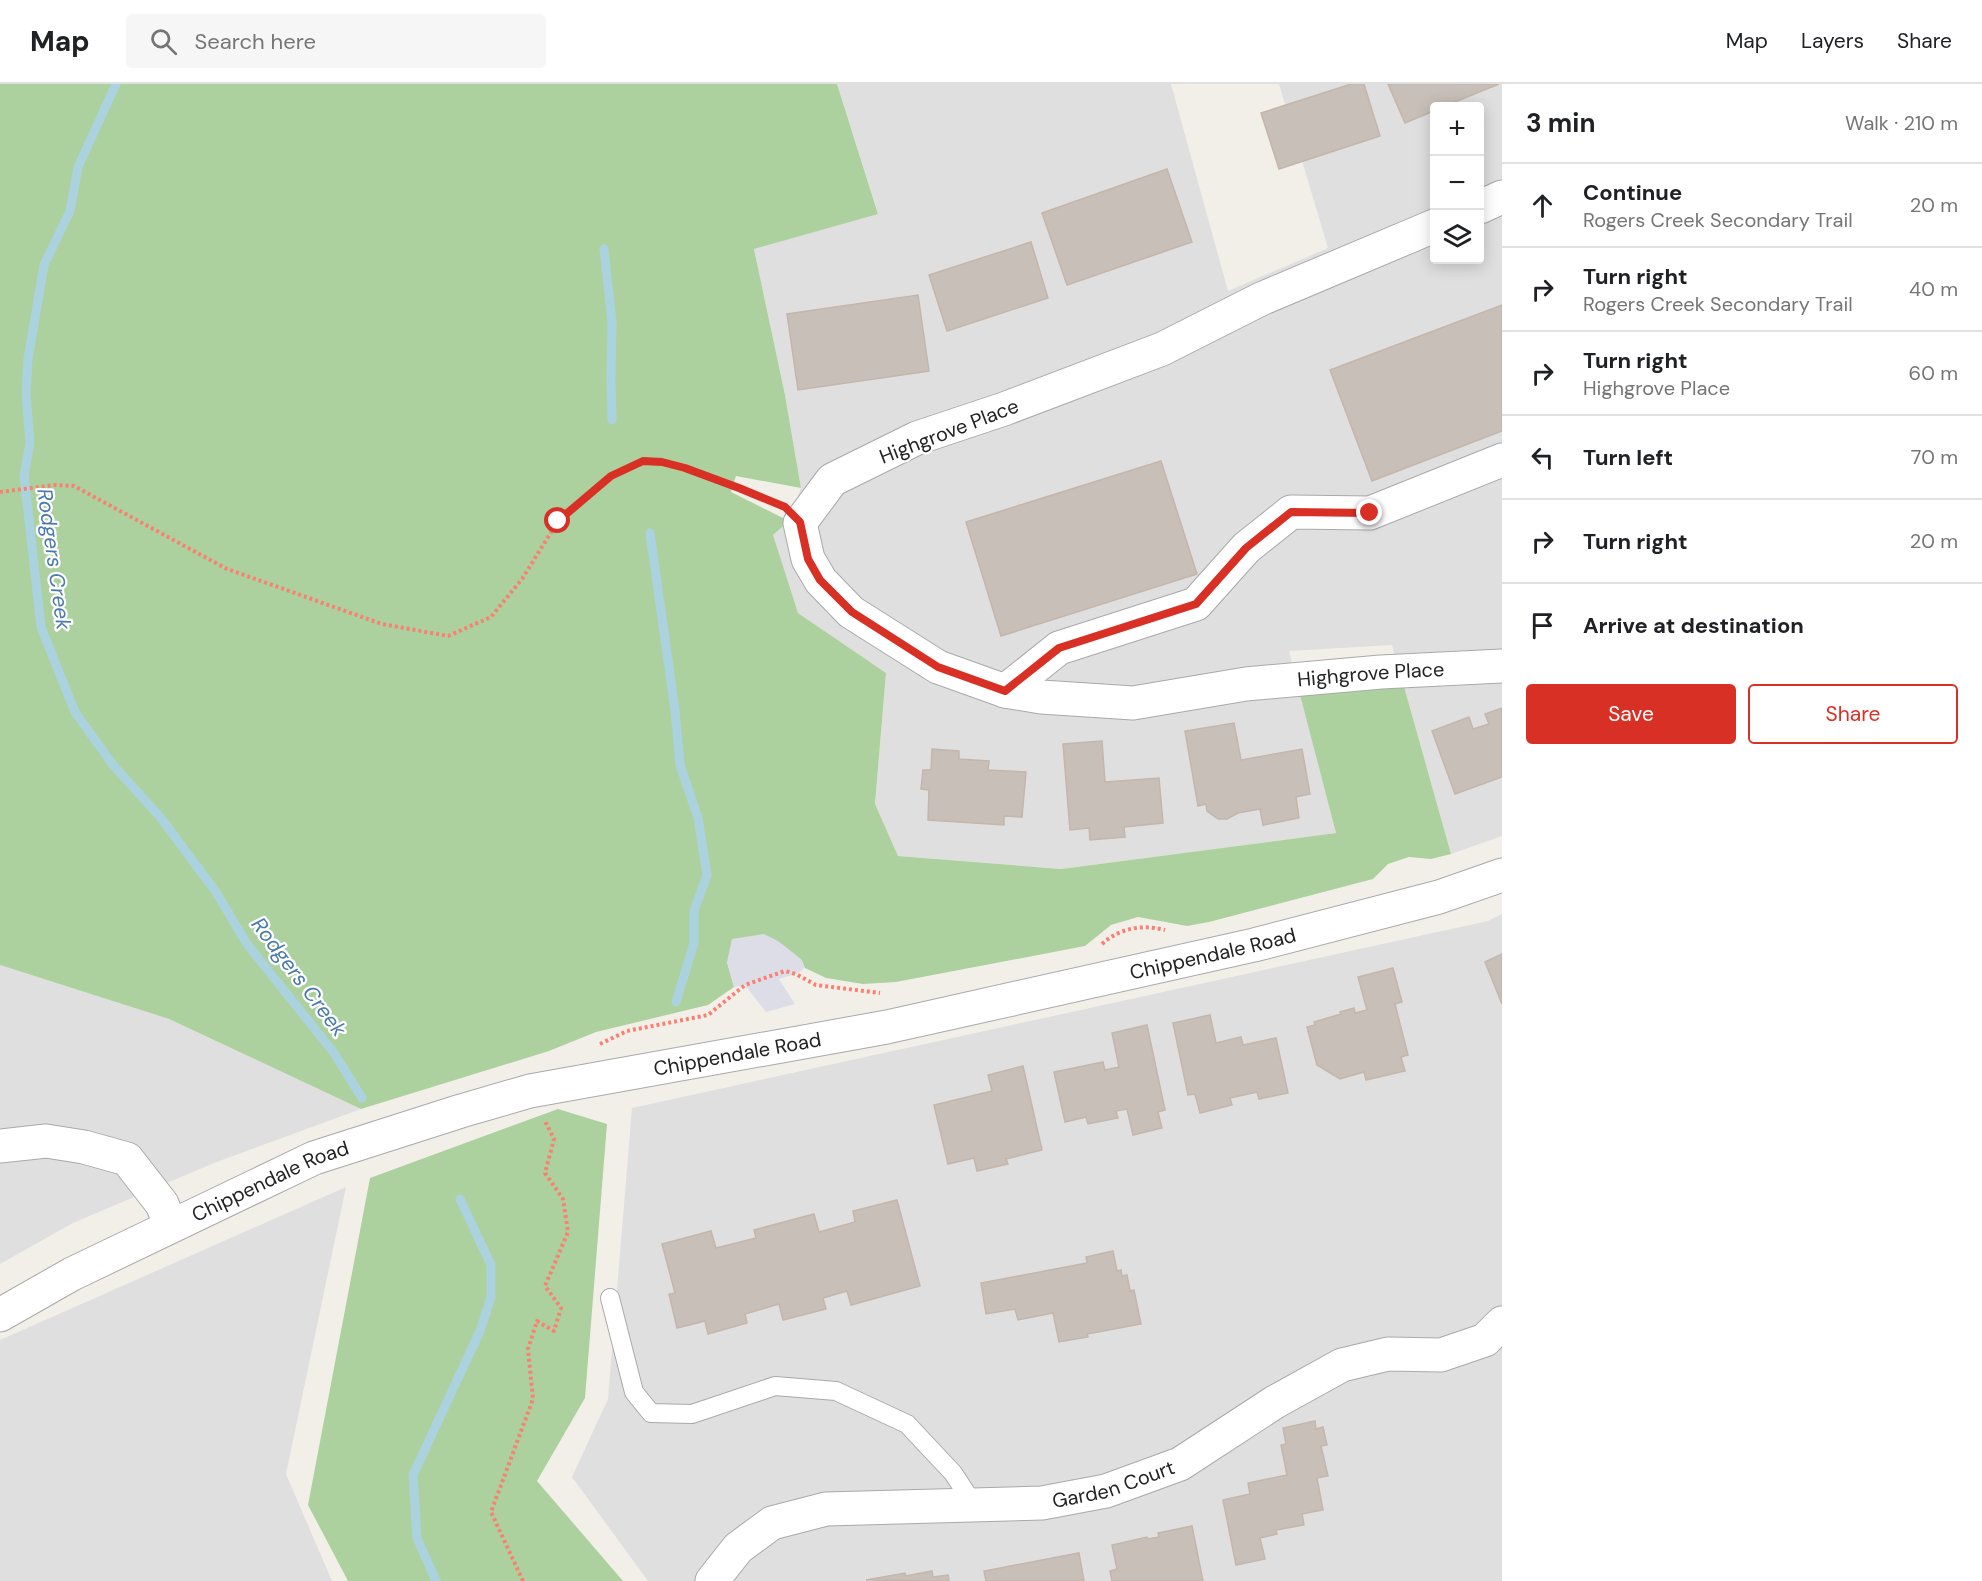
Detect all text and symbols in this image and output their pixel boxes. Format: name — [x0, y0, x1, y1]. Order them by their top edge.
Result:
search box — [126, 14, 546, 68]
text: Map — [30, 23, 90, 60]
icon: search — [147, 25, 180, 58]
text: Search here — [195, 27, 316, 56]
text: Map — [1726, 27, 1768, 55]
text: Layers — [1801, 27, 1864, 55]
text: Share — [1897, 27, 1952, 55]
map controls — [1430, 102, 1484, 264]
button: + — [1430, 102, 1484, 156]
text: 3 min — [1526, 106, 1595, 140]
text: Walk · 210 m — [1845, 110, 1958, 136]
button: − — [1430, 156, 1484, 210]
text: Continue — [1583, 178, 1682, 207]
icon: ahead — [1526, 189, 1559, 222]
text: 20 m — [1910, 192, 1958, 218]
text: Rogers Creek Secondary Trail — [1583, 207, 1853, 233]
button: layers — [1430, 210, 1484, 264]
text: Turn right — [1583, 262, 1688, 291]
icon: right — [1526, 273, 1559, 306]
text: 40 m — [1909, 276, 1958, 302]
text: Rogers Creek Secondary Trail — [1583, 291, 1853, 317]
text: Turn right — [1583, 346, 1688, 375]
icon: right — [1526, 357, 1559, 390]
text: 60 m — [1909, 360, 1958, 386]
text: Highgrove Place — [1583, 375, 1730, 401]
street label: Highgrove Place — [876, 393, 1022, 469]
icon: left — [1526, 441, 1559, 474]
text: Turn left — [1583, 443, 1673, 472]
text: 70 m — [1911, 444, 1958, 470]
water label: Rodgers Creek — [30, 486, 78, 632]
route end — [1356, 499, 1382, 525]
route start — [544, 507, 570, 533]
icon: right — [1526, 525, 1559, 558]
text: Turn right — [1583, 527, 1688, 556]
text: 20 m — [1910, 528, 1958, 554]
icon: arrive — [1526, 609, 1559, 642]
text: Arrive at destination — [1583, 611, 1804, 640]
street label: Highgrove Place — [1296, 656, 1445, 692]
button: Save — [1526, 684, 1736, 744]
button: Share — [1748, 684, 1958, 744]
water label: Rodgers Creek — [245, 912, 353, 1043]
street label: Chippendale Road — [1127, 922, 1299, 985]
street label: Chippendale Road — [651, 1026, 823, 1082]
street label: Chippendale Road — [187, 1135, 352, 1228]
street label: Garden Court — [1050, 1454, 1178, 1514]

